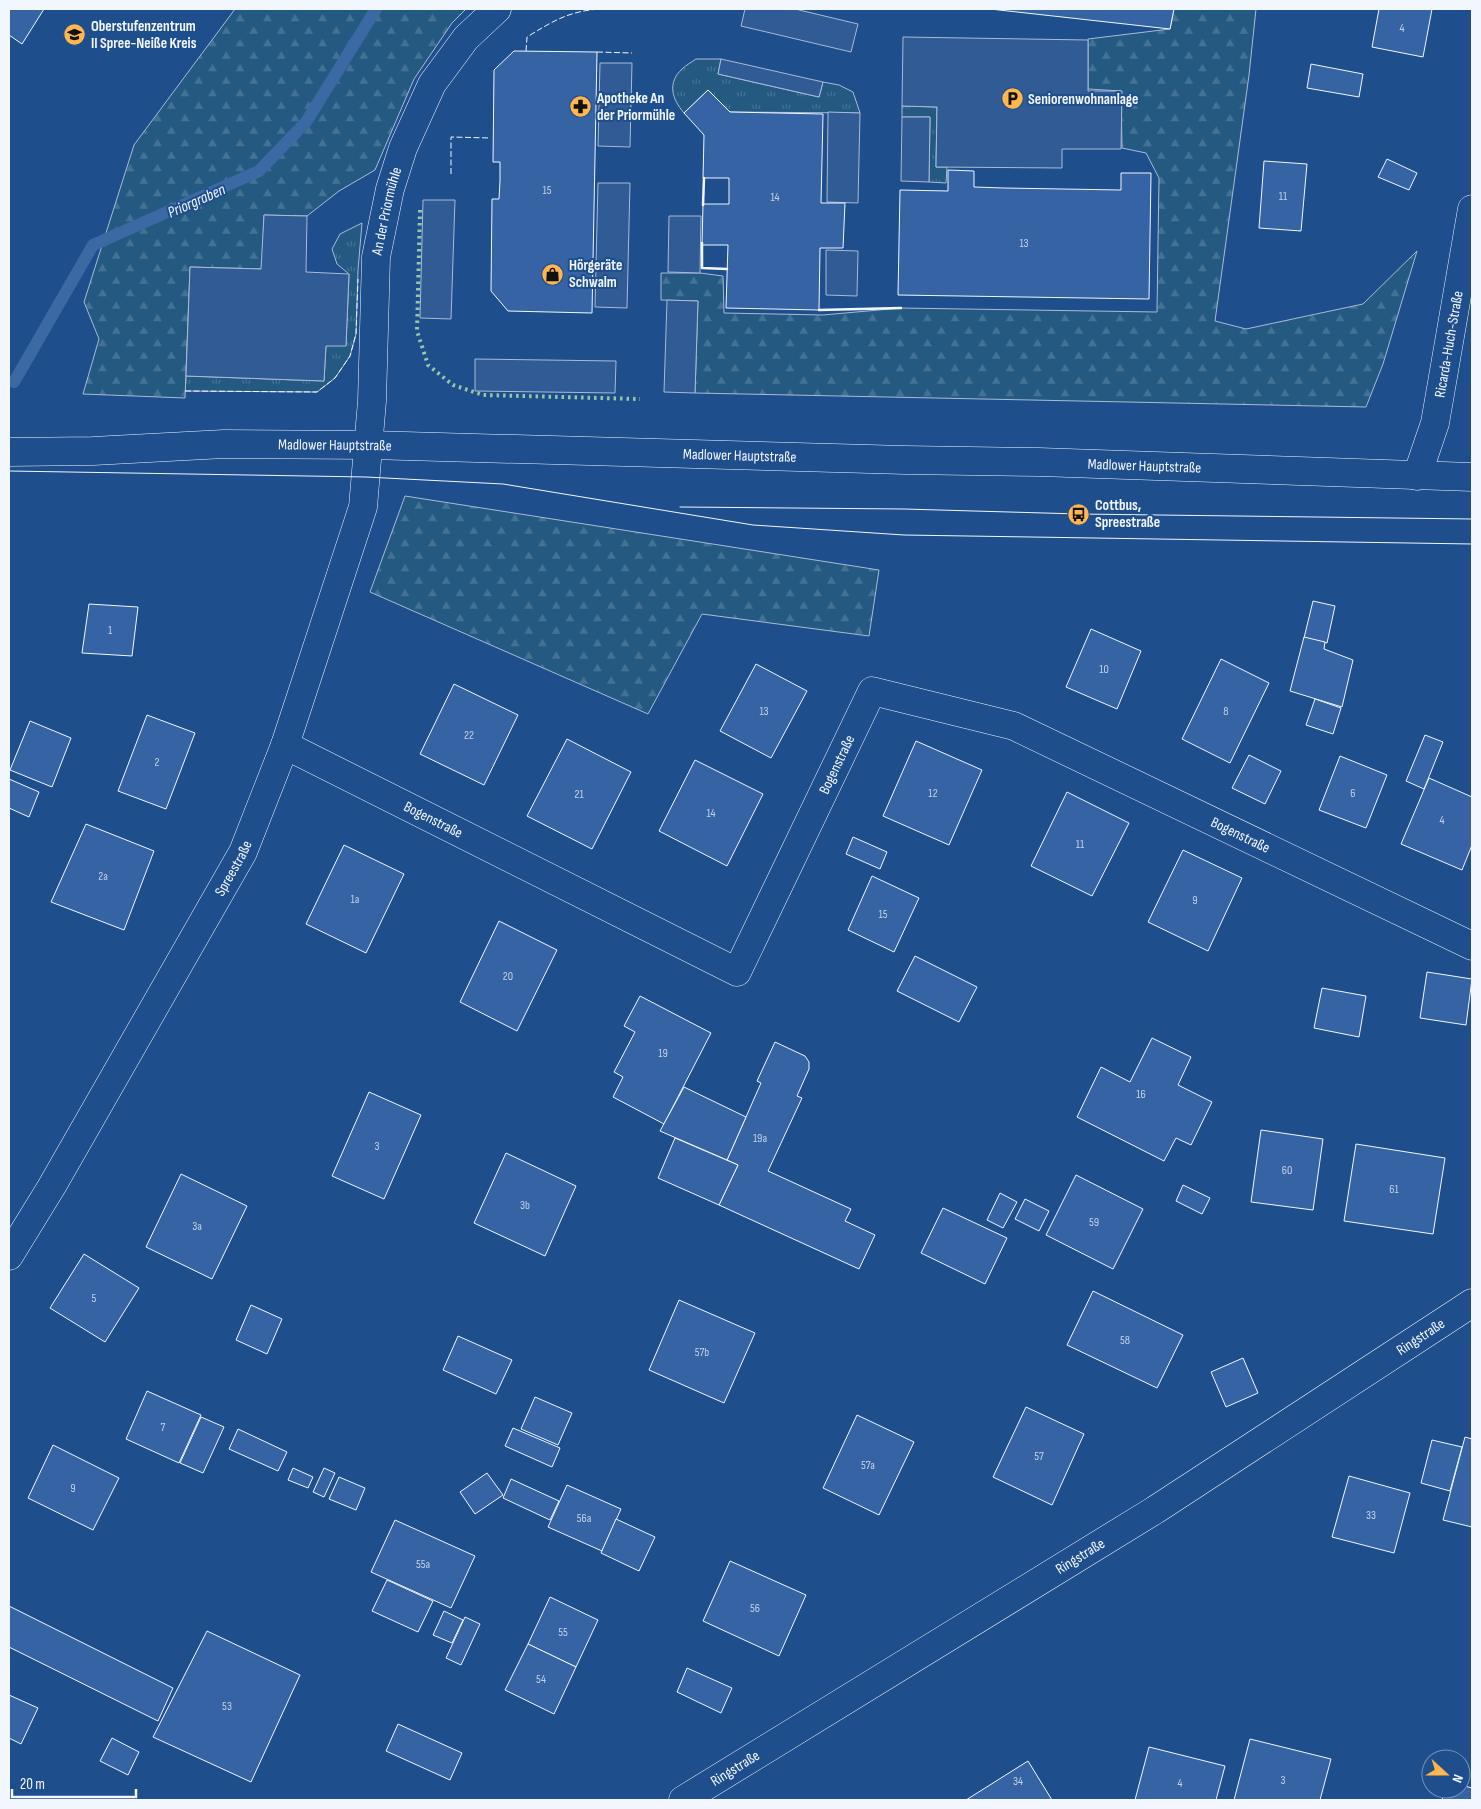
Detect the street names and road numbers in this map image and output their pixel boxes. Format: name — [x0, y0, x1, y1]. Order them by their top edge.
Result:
street label: An der Priormühle — [367, 165, 406, 258]
street label: Ricarda-Huch-Straße — [1431, 289, 1468, 399]
street label: Madlower Hauptstraße — [278, 435, 392, 456]
street label: Madlower Hauptstraße — [683, 445, 797, 467]
street label: Madlower Hauptstraße — [1087, 455, 1202, 478]
street label: Bogenstraße — [815, 732, 859, 797]
street label: Bogenstraße — [401, 797, 466, 843]
street label: Bogenstraße — [1208, 813, 1273, 858]
street label: Spreestraße — [211, 838, 257, 900]
street label: Ringstraße — [1393, 1314, 1449, 1360]
street label: Ringstraße — [1052, 1534, 1108, 1579]
street label: Ringstraße — [707, 1746, 763, 1791]

